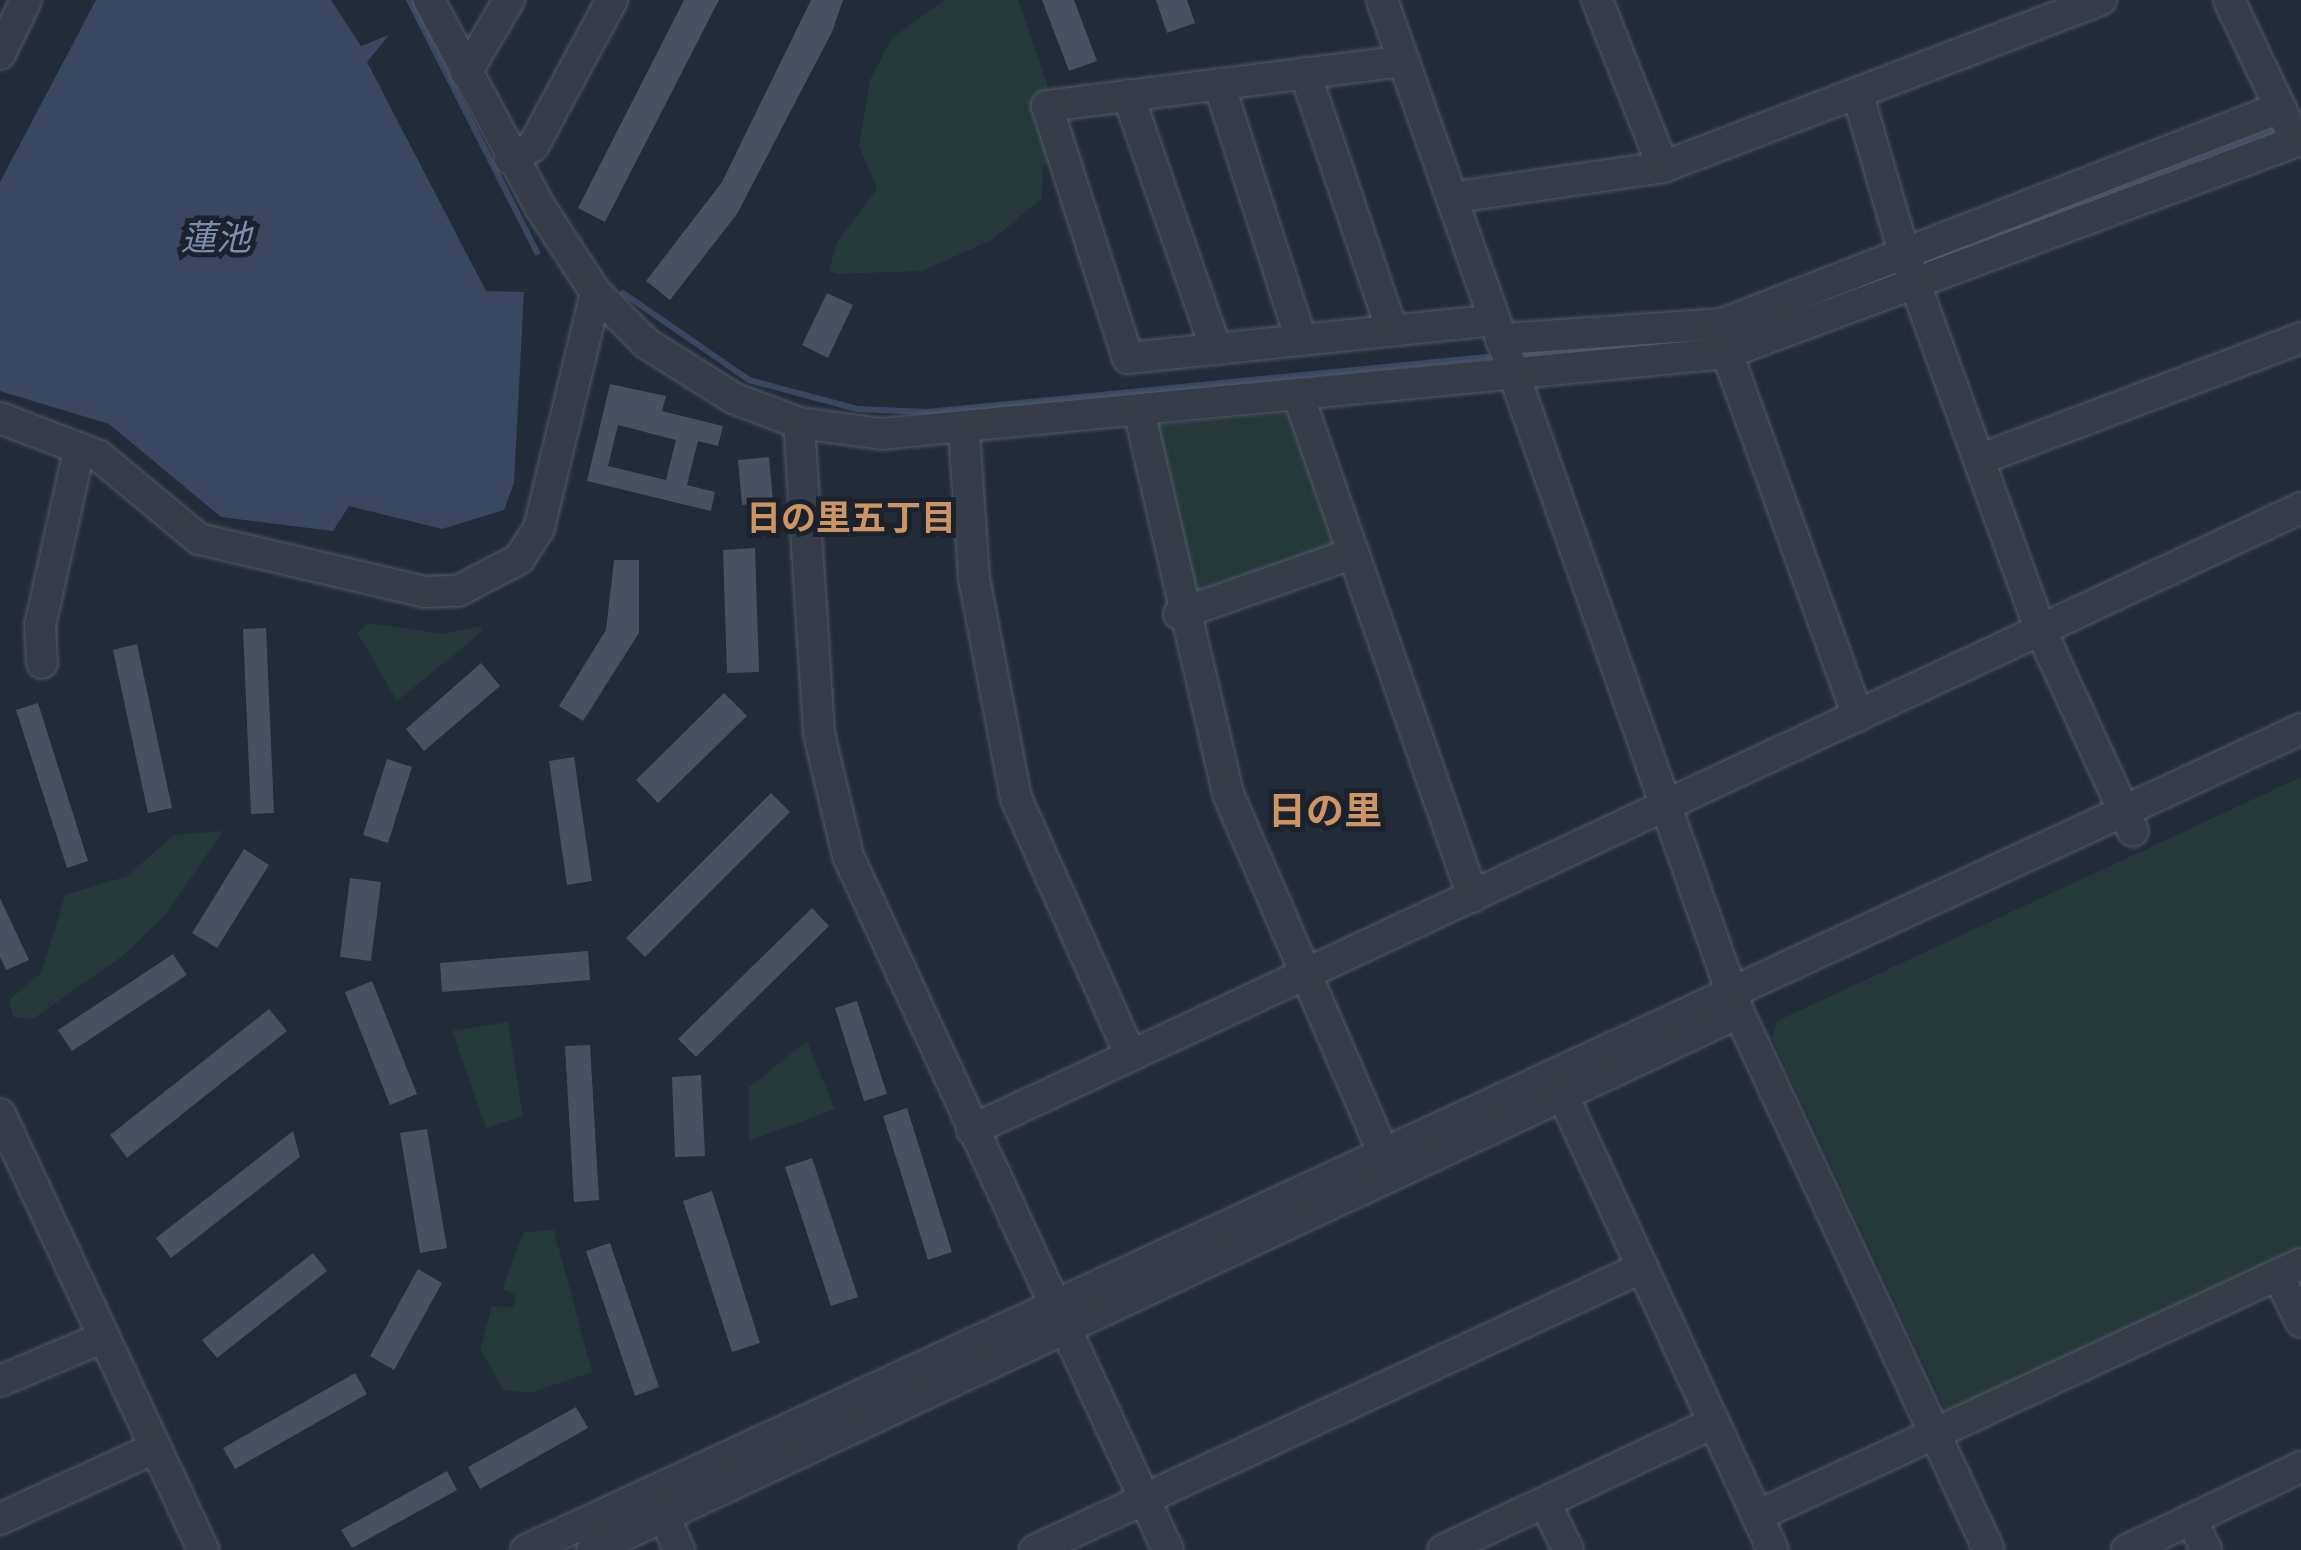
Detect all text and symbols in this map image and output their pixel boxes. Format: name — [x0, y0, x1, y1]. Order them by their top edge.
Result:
water label: 蓮池 — [181, 216, 251, 258]
district label: 日の里五丁目 — [746, 496, 956, 538]
district label: 日の里 — [1268, 787, 1382, 833]

